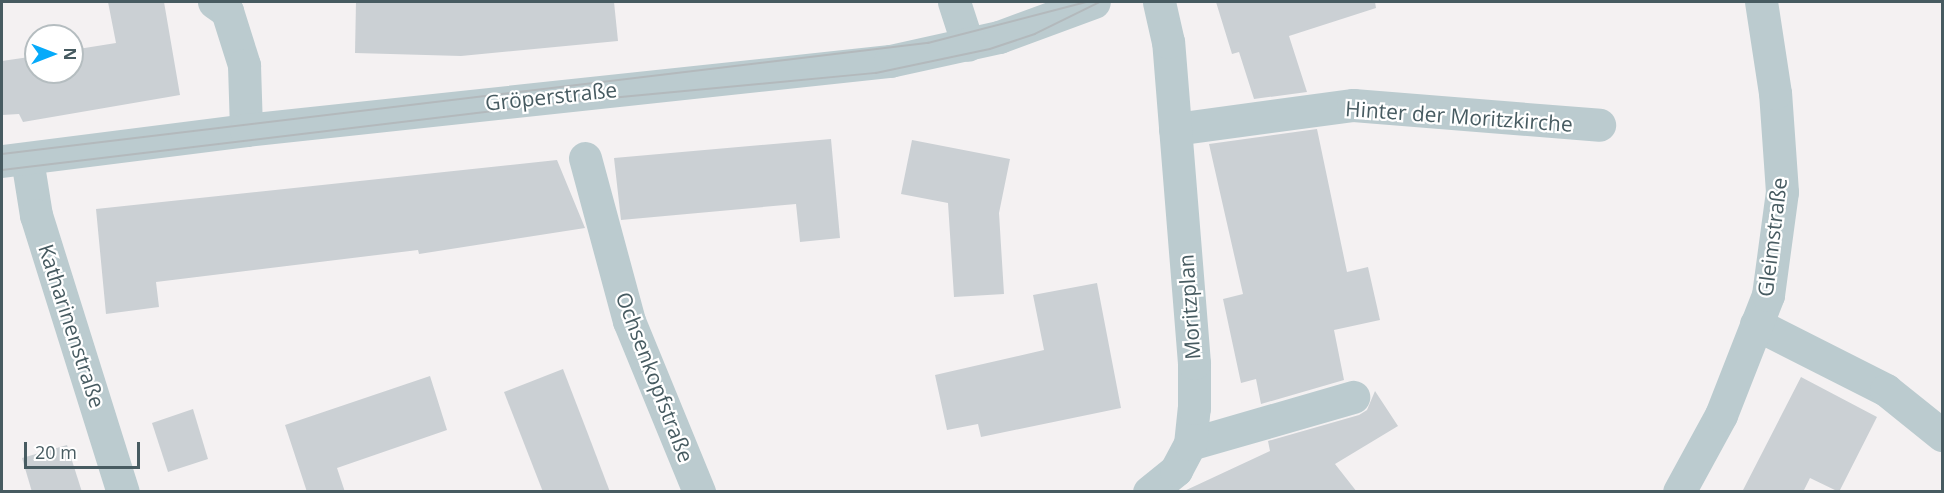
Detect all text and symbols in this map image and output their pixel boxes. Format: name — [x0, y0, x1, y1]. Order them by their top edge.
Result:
north arrow — [24, 24, 84, 84]
text: N — [59, 47, 81, 61]
street label: Gröperstraße — [484, 77, 618, 115]
street label: Hinter der Moritzkirche — [1344, 95, 1574, 137]
street label: Gleimstraße — [1752, 176, 1792, 298]
street label: Katharinenstraße — [34, 241, 110, 411]
street label: Moritzplan — [1173, 254, 1205, 360]
street label: Ochsenkopfstraße — [611, 288, 699, 466]
scale bar — [27, 430, 142, 468]
text: 20 m — [35, 440, 77, 464]

